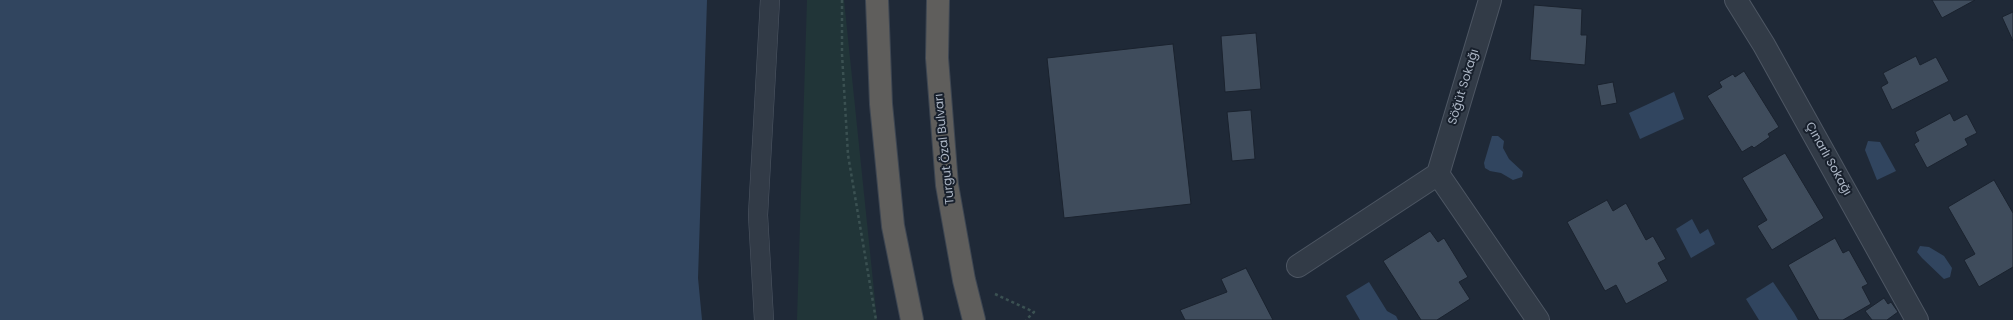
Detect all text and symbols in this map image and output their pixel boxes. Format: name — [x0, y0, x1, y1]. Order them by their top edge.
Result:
street label: Söğüt Sokağı — [1446, 48, 1482, 126]
street label: Turgut Özal Bulvarı — [932, 93, 958, 205]
street label: Çınarlı Sokağı — [1802, 120, 1854, 198]

